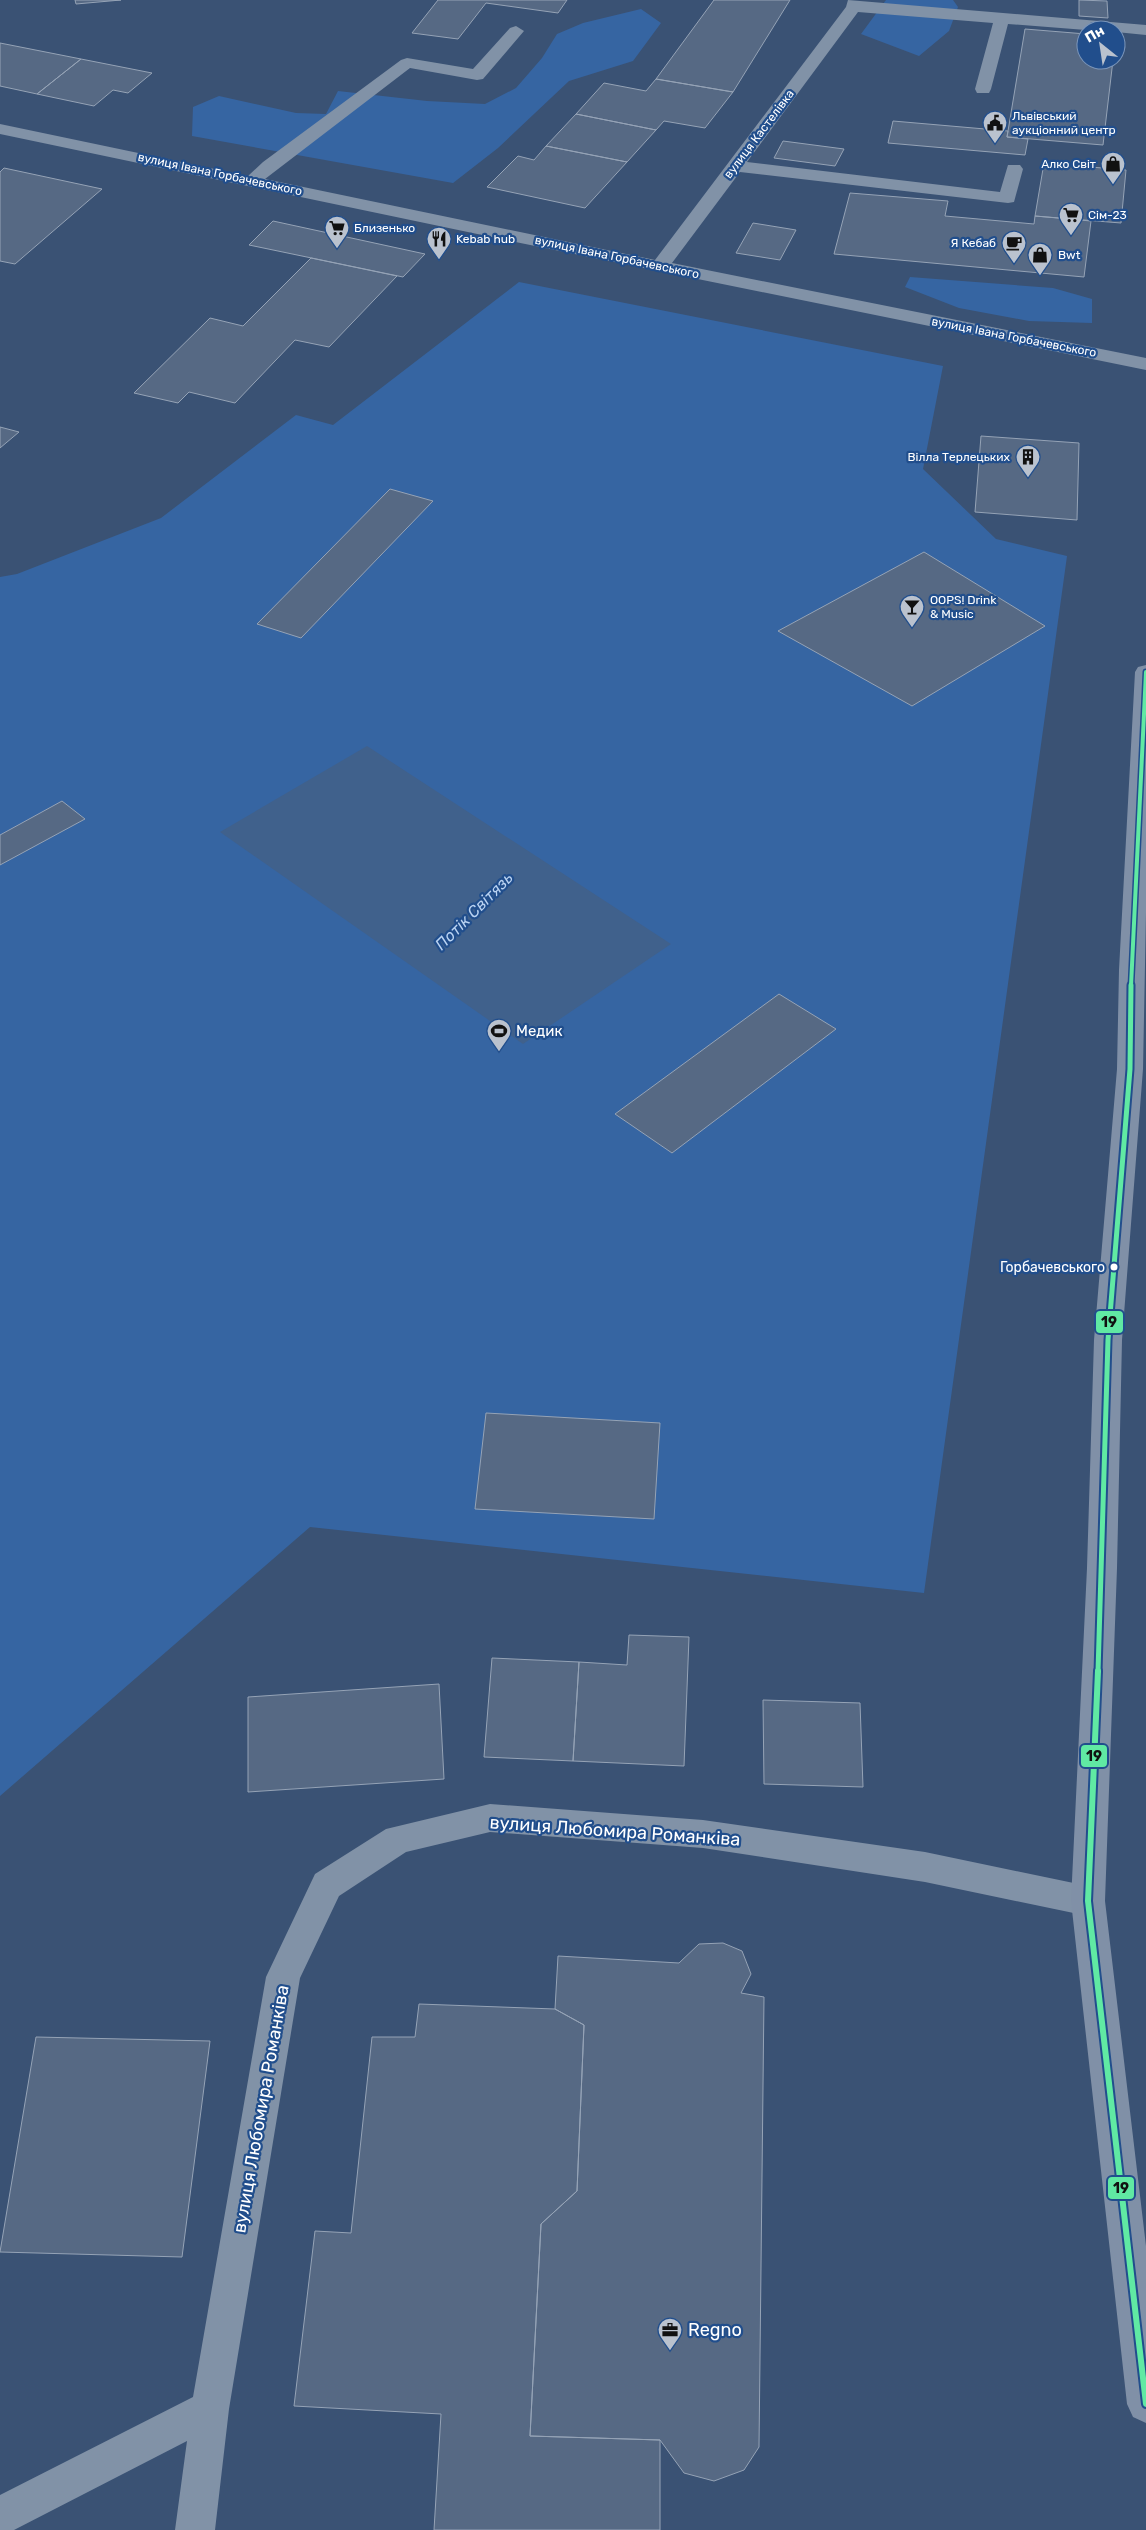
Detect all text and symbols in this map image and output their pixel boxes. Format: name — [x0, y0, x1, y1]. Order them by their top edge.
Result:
north arrow — [1076, 20, 1126, 70]
text: Пн — [1082, 22, 1107, 46]
street label: вулиця Кастелівка — [721, 87, 797, 181]
place label: Львівський аукціонний центр — [1012, 109, 1116, 137]
public building icon: Львівський аукціонний центр — [982, 110, 1008, 144]
street label: вулиця Івана Горбачевського — [137, 150, 304, 198]
shop icon: Алко Світ — [1100, 151, 1126, 185]
place label: Алко Світ — [1041, 157, 1096, 171]
supermarket icon: Сім-23 — [1058, 202, 1084, 236]
place label: Сім-23 — [1088, 208, 1127, 222]
supermarket icon: Близенько — [324, 215, 350, 249]
place label: Близенько — [354, 221, 415, 235]
restaurant icon: Kebab hub — [426, 226, 452, 260]
cafe icon: Я Кебаб — [1001, 230, 1027, 264]
place label: Kebab hub — [456, 232, 515, 246]
street label: вулиця Івана Горбачевського — [534, 233, 701, 281]
place label: Я Кебаб — [951, 236, 996, 250]
shop icon: Bwt — [1027, 242, 1053, 276]
place label: Bwt — [1058, 248, 1081, 262]
street label: вулиця Івана Горбачевського — [930, 314, 1098, 360]
building icon: Вілла Терлецьких — [1015, 444, 1041, 478]
place label: Вілла Терлецьких — [908, 450, 1011, 464]
place label: OOPS! Drink & Music — [930, 593, 997, 621]
bar icon: OOPS! Drink & Music — [899, 594, 925, 628]
water label: Потік Світязь — [431, 868, 517, 954]
sports icon: Медик — [486, 1018, 512, 1052]
place label: Медик — [516, 1022, 563, 1040]
place label: Горбачевського — [1000, 1259, 1105, 1276]
marker: Горбачевського — [1109, 1262, 1119, 1272]
line badge: 19 — [1095, 1310, 1124, 1334]
text: 19 — [1101, 1314, 1117, 1331]
line badge: 19 — [1080, 1744, 1108, 1768]
text: 19 — [1086, 1748, 1102, 1765]
street label: вулиця Любомира Романківа — [489, 1811, 741, 1851]
street label: вулиця Любомира Романківа — [228, 1983, 294, 2235]
line badge: 19 — [1107, 2176, 1135, 2200]
text: 19 — [1113, 2180, 1129, 2197]
office icon: Regno — [657, 2317, 683, 2351]
place label: Regno — [688, 2319, 742, 2341]

